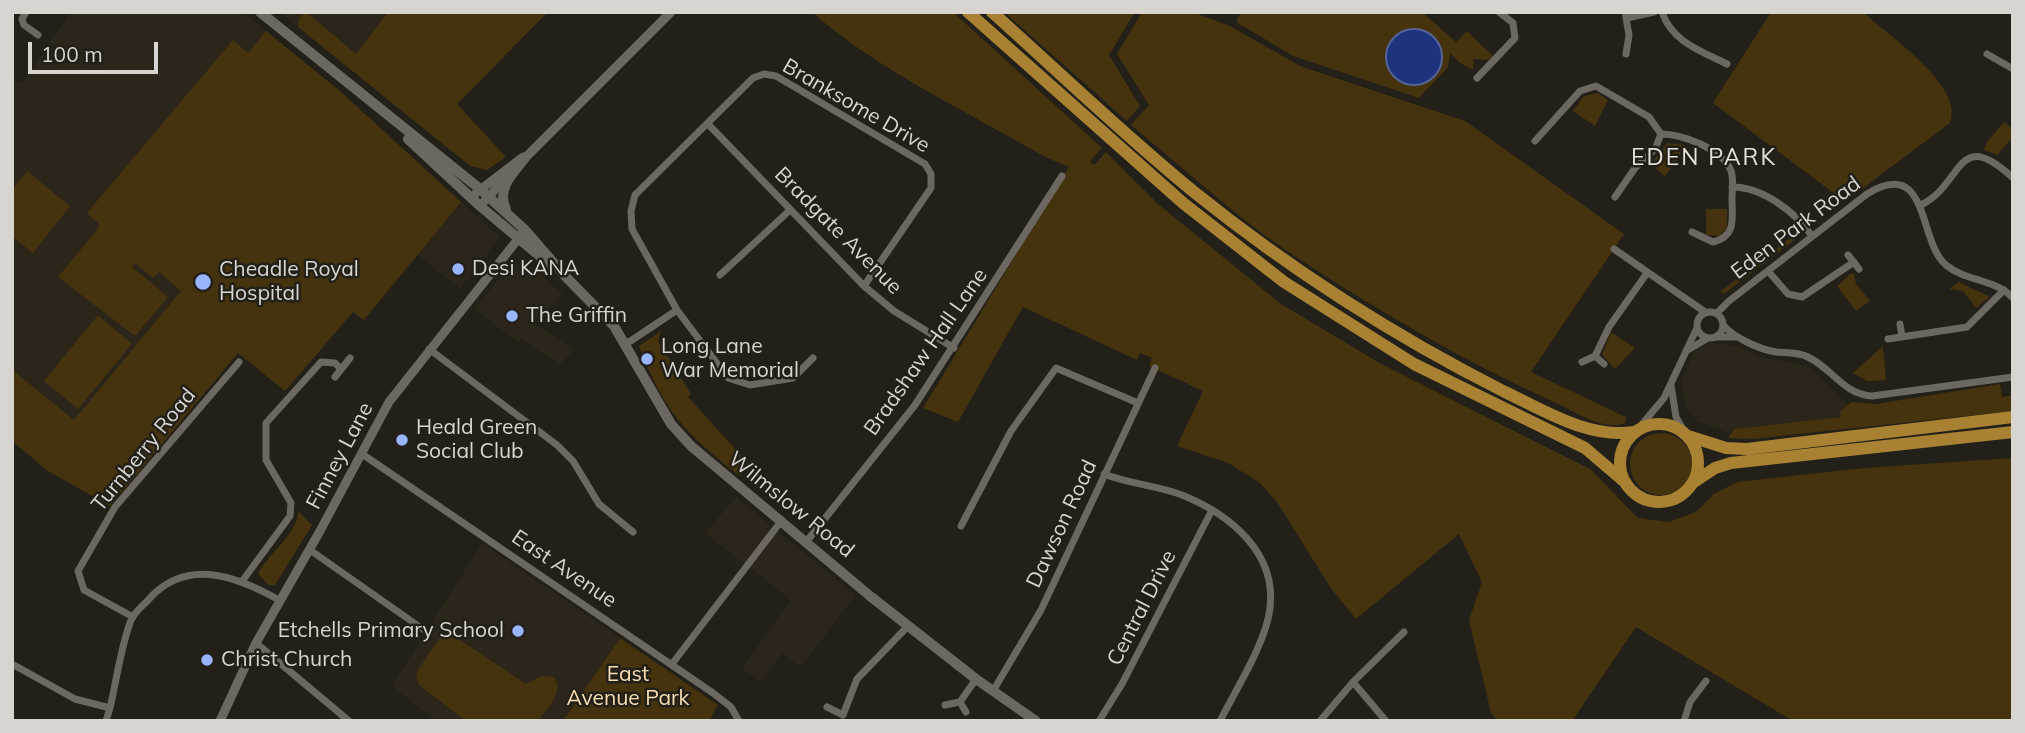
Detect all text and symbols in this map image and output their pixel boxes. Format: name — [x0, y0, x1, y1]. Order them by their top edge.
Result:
scale bar — [32, 28, 161, 72]
text: 100 m — [41, 41, 103, 67]
street label: Branksome Drive — [778, 54, 934, 158]
district label: EDEN PARK — [1632, 144, 1776, 172]
street label: Bradgate Avenue — [769, 162, 907, 300]
street label: Eden Park Road — [1726, 171, 1866, 285]
place label: Desi KANA — [472, 256, 579, 282]
place label: Cheadle Royal Hospital — [219, 257, 359, 307]
marker: Desi KANA — [450, 261, 466, 277]
street label: Bradshaw Hall Lane — [859, 264, 993, 440]
marker: Cheadle Royal Hospital — [193, 272, 213, 292]
place label: The Griffin — [526, 303, 627, 329]
marker: The Griffin — [504, 308, 520, 324]
place label: Long Lane War Memorial — [661, 334, 799, 384]
marker: Long Lane War Memorial — [639, 351, 655, 367]
street label: Turnberry Road — [87, 383, 201, 517]
street label: Finney Lane — [301, 398, 379, 514]
place label: Heald Green Social Club — [416, 415, 537, 465]
marker: Heald Green Social Club — [394, 432, 410, 448]
street label: Wilmslow Road — [723, 447, 859, 563]
street label: Dawson Road — [1021, 456, 1103, 592]
street label: East Avenue — [507, 525, 621, 613]
street label: Central Drive — [1102, 546, 1182, 670]
place label: Etchells Primary School — [278, 618, 504, 644]
marker: Etchells Primary School — [510, 623, 526, 639]
place label: Christ Church — [221, 647, 352, 673]
marker: Christ Church — [199, 652, 215, 668]
park label: East Avenue Park — [567, 662, 689, 712]

